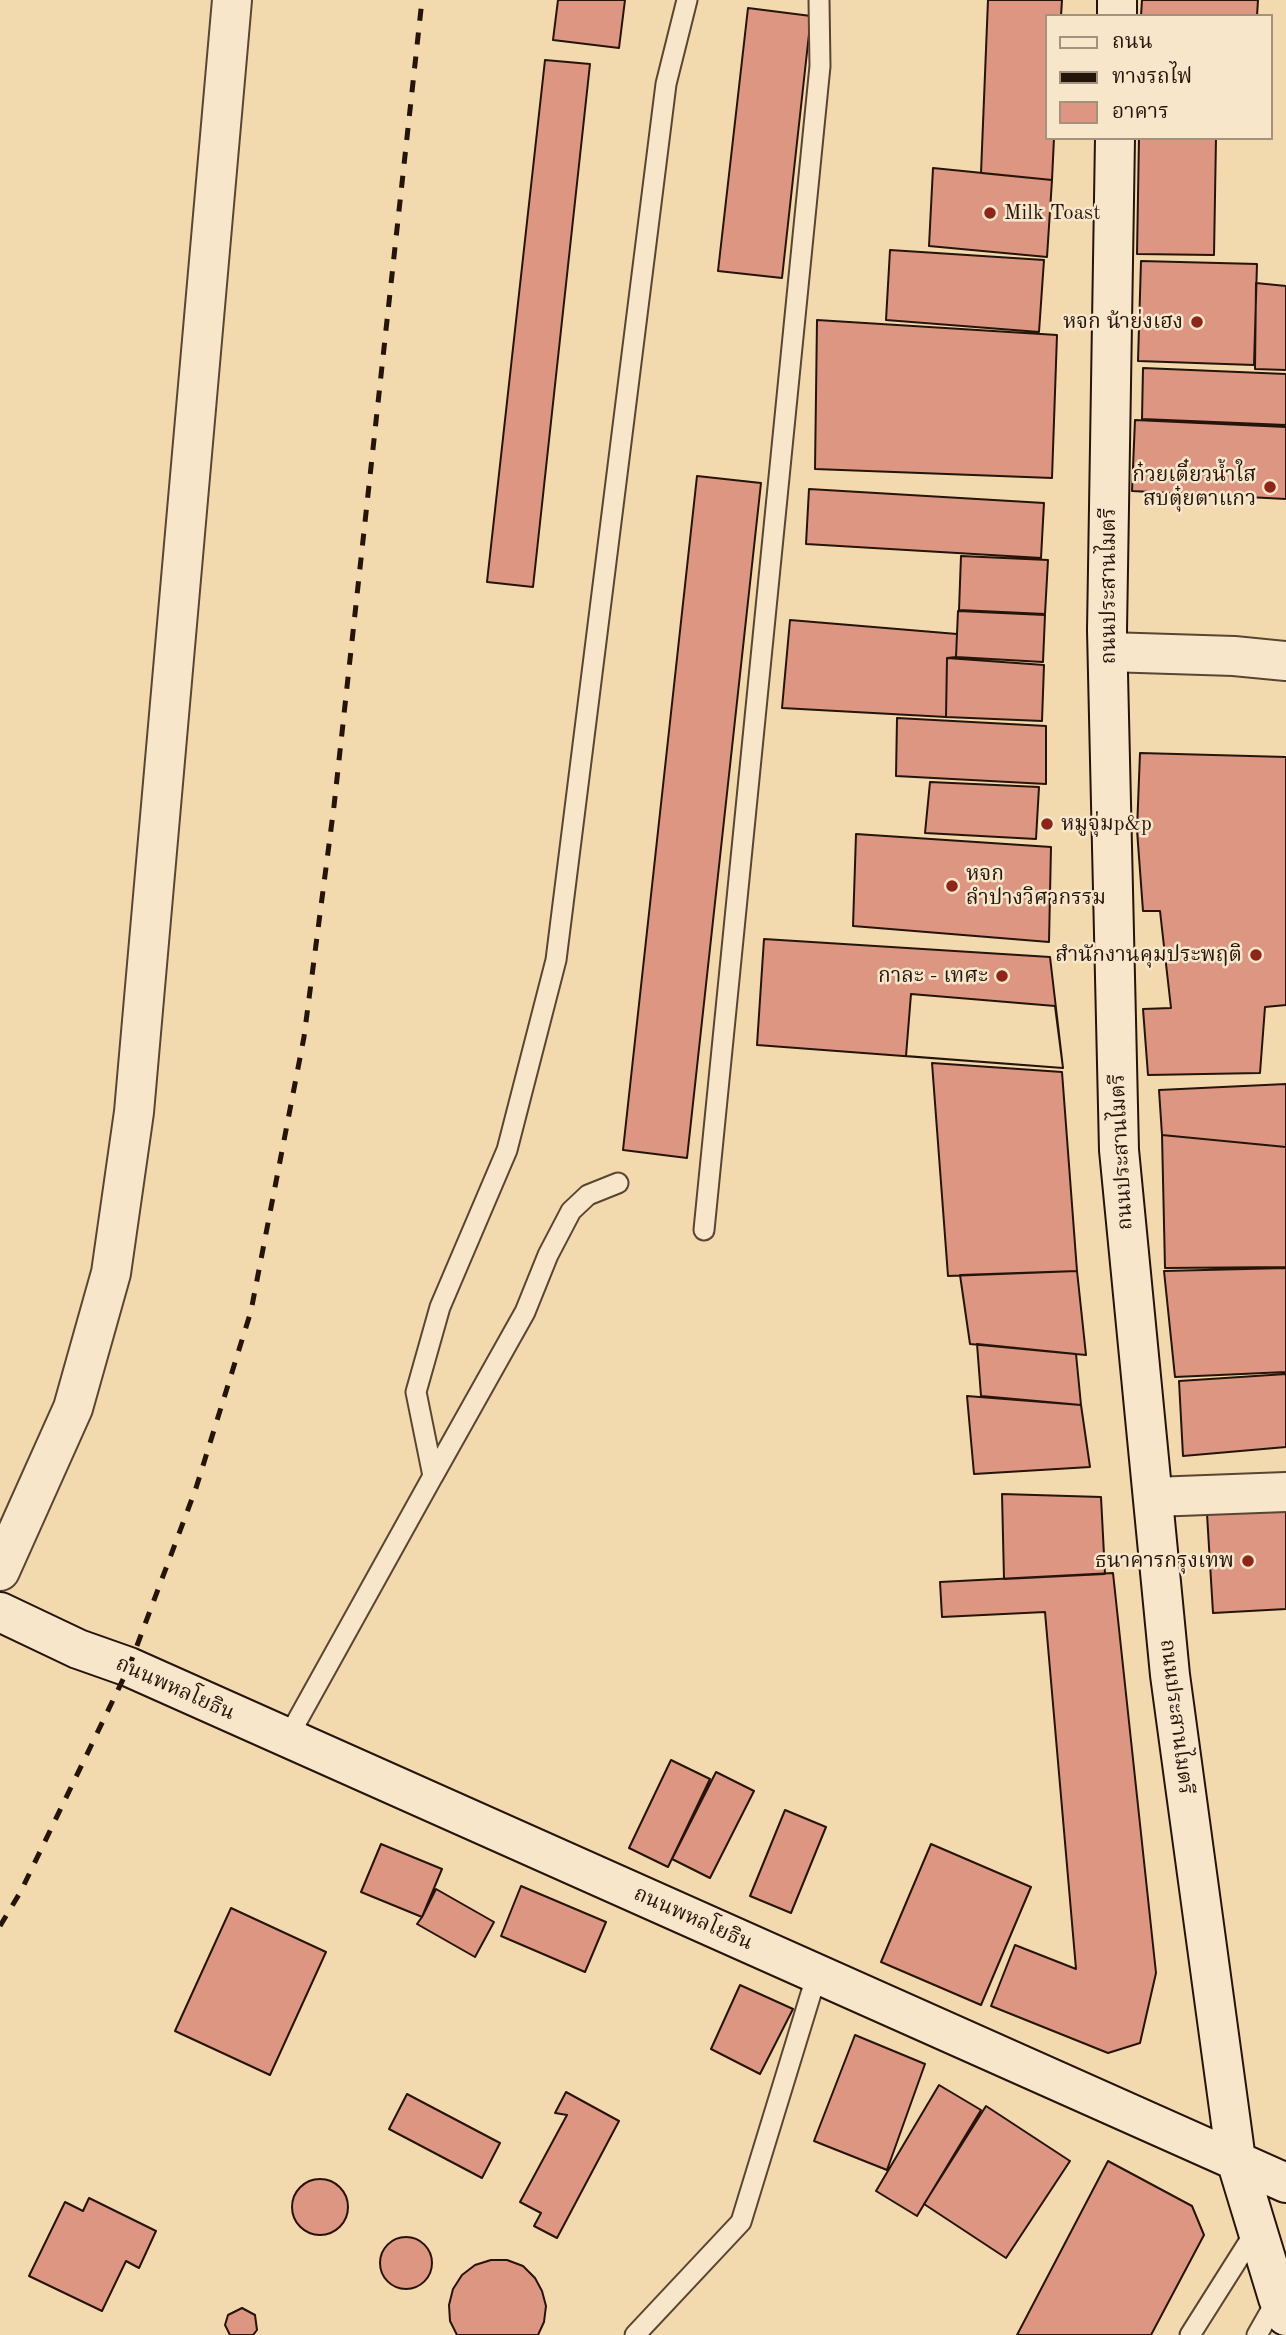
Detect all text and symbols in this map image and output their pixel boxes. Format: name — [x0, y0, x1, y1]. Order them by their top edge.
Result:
legend — [1044, 14, 1272, 140]
text: ถนน — [1112, 32, 1153, 53]
text: ทางรถไฟ — [1112, 67, 1192, 88]
text: อาคาร — [1112, 102, 1169, 123]
place label: Milk Toast — [1004, 200, 1101, 226]
marker: Milk Toast — [982, 205, 998, 221]
place label: หจก น้าย่งเฮง — [1063, 309, 1183, 335]
marker: หจก น้าย่งเฮง — [1189, 314, 1205, 330]
place label: ก๋วยเตี๋ยวน้ำใส สบตุ๋ยตาแกว — [1132, 462, 1256, 512]
marker: ก๋วยเตี๋ยวน้ำใส สบตุ๋ยตาแกว — [1262, 479, 1278, 495]
street label: ถนนประสานไมตรี — [1096, 508, 1122, 664]
place label: หมูจุ่มp&p — [1061, 811, 1152, 837]
marker: หมูจุ่มp&p — [1039, 816, 1055, 832]
place label: หจก ลำปางวิศวกรรม — [966, 861, 1106, 911]
marker: หจก ลำปางวิศวกรรม — [944, 878, 960, 894]
place label: สำนักงานคุมประพฤติ — [1055, 942, 1242, 968]
marker: สำนักงานคุมประพฤติ — [1248, 947, 1264, 963]
place label: กาละ - เทศะ — [878, 963, 988, 989]
marker: กาละ - เทศะ — [994, 968, 1010, 984]
street label: ถนนประสานไมตรี — [1105, 1073, 1139, 1231]
place label: ธนาคารกรุงเทพ — [1095, 1548, 1234, 1574]
marker: ธนาคารกรุงเทพ — [1240, 1553, 1256, 1569]
street label: ถนนประสานไมตรี — [1154, 1638, 1198, 1796]
street label: ถนนพหลโยธิน — [112, 1652, 238, 1726]
street label: ถนนพหลโยธิน — [630, 1882, 756, 1956]

